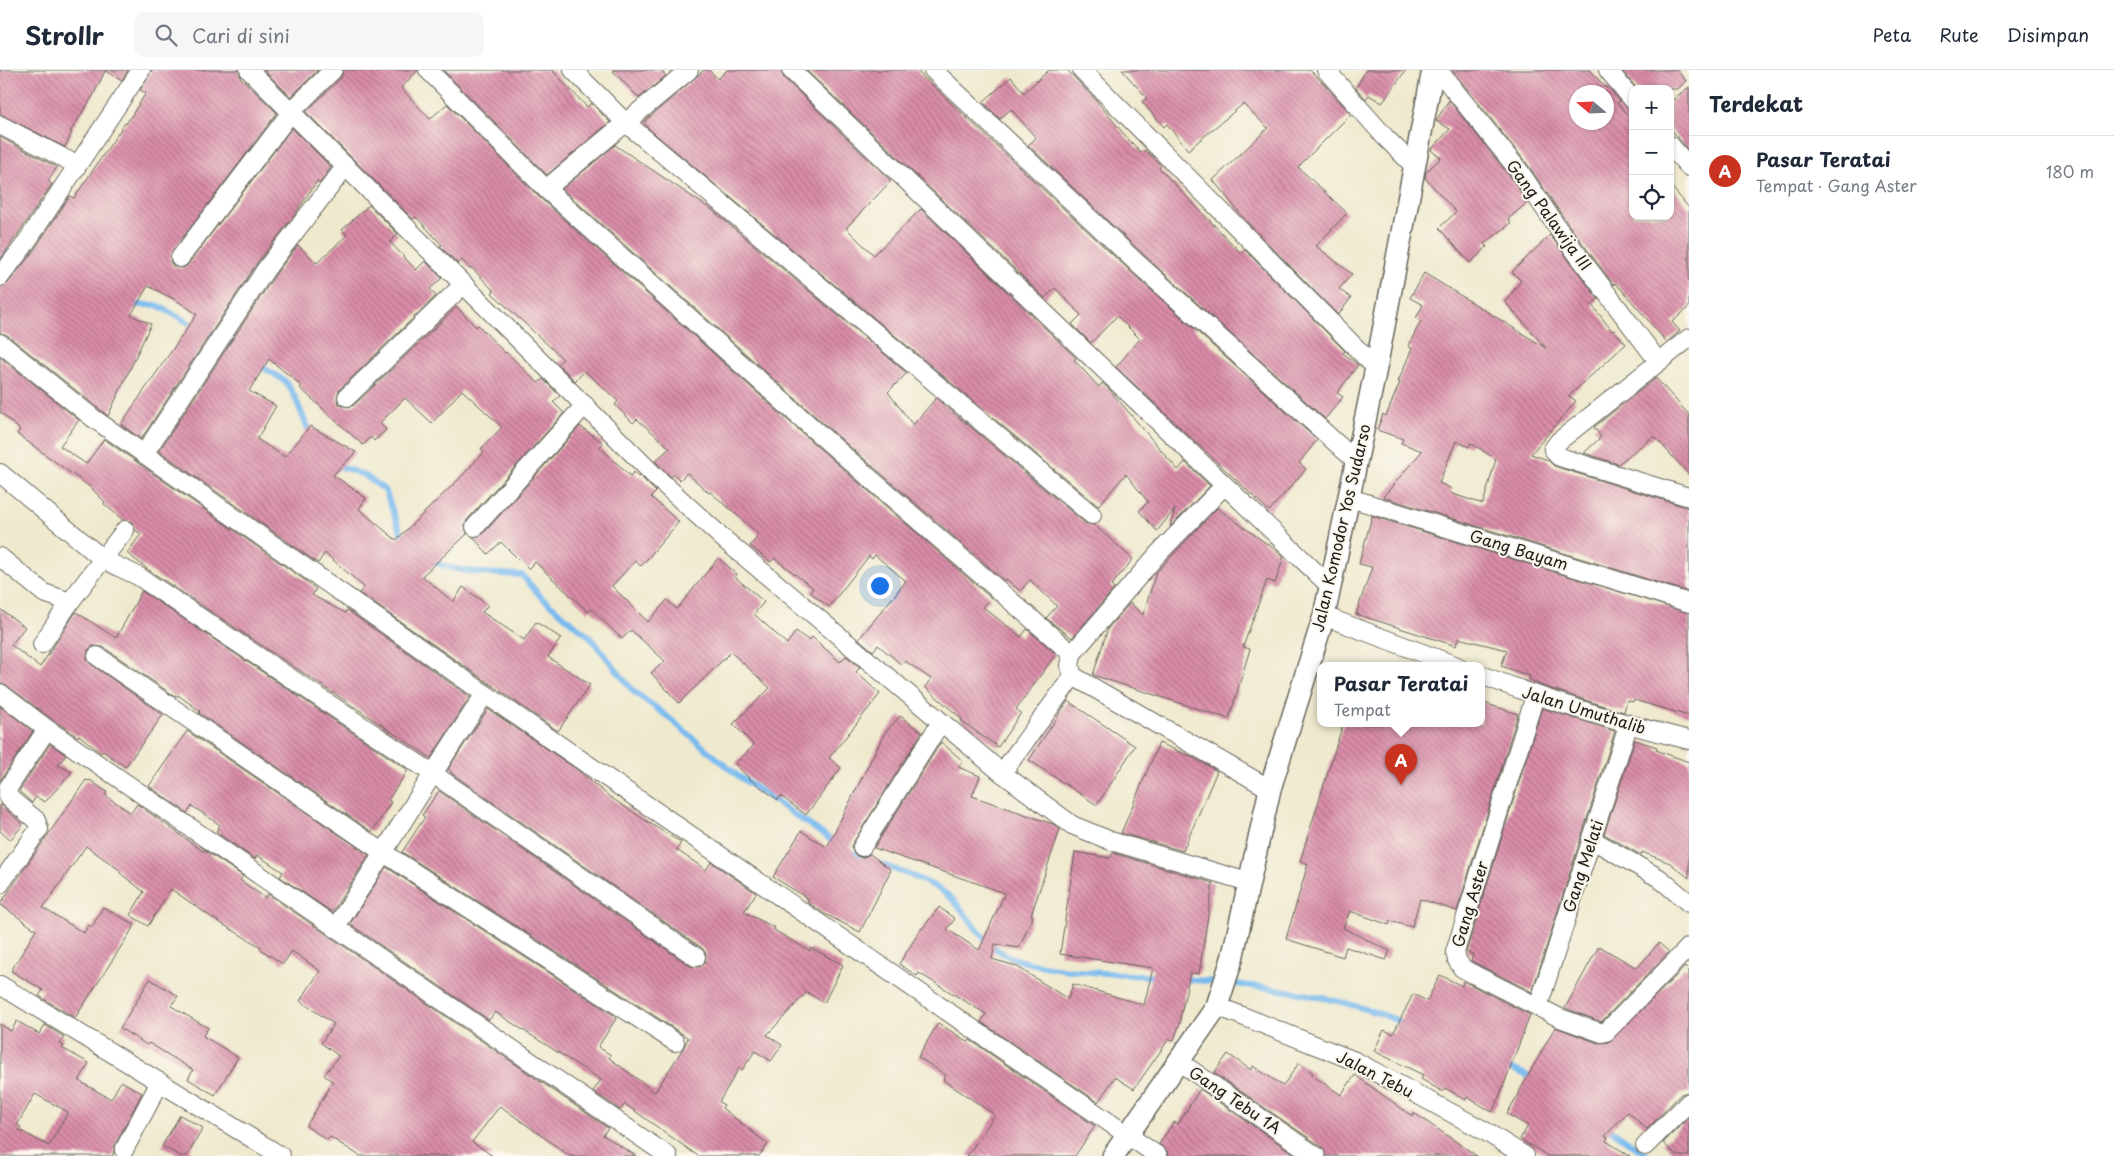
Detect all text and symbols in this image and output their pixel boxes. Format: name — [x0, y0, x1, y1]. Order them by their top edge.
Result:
search box — [134, 12, 484, 57]
text: Strollr — [25, 17, 104, 53]
icon: search — [152, 21, 180, 49]
text: Cari di sini — [192, 21, 290, 49]
text: Peta — [1872, 21, 1911, 48]
text: Rute — [1939, 21, 1979, 48]
text: Disimpan — [2007, 21, 2089, 48]
north arrow — [1569, 85, 1614, 130]
map controls — [1629, 85, 1674, 220]
button: + — [1629, 85, 1674, 130]
text: Terdekat — [1709, 87, 1803, 119]
button: − — [1629, 130, 1674, 175]
text: Pasar Teratai — [1756, 145, 1891, 173]
street label: Gang Palawija III — [1501, 154, 1598, 275]
text: A — [1719, 159, 1731, 183]
text: 180 m — [2046, 159, 2094, 183]
text: Tempat · Gang Aster — [1756, 173, 1917, 197]
button: locate — [1629, 175, 1674, 220]
street label: Jalan Komodor Yos Sudarso — [1304, 421, 1376, 634]
street label: Gang Bayam — [1467, 523, 1571, 575]
your location — [867, 573, 893, 599]
popup — [1317, 662, 1485, 727]
text: Pasar Teratai — [1334, 669, 1468, 697]
street label: Jalan Umuthalib — [1520, 679, 1649, 739]
text: Tempat — [1334, 697, 1391, 721]
pin: A — [1385, 744, 1417, 785]
street label: Gang Melati — [1556, 816, 1608, 915]
street label: Gang Aster — [1445, 857, 1494, 950]
street label: Jalan Tebu — [1333, 1043, 1418, 1103]
street label: Gang Tebu 1A — [1185, 1059, 1287, 1139]

